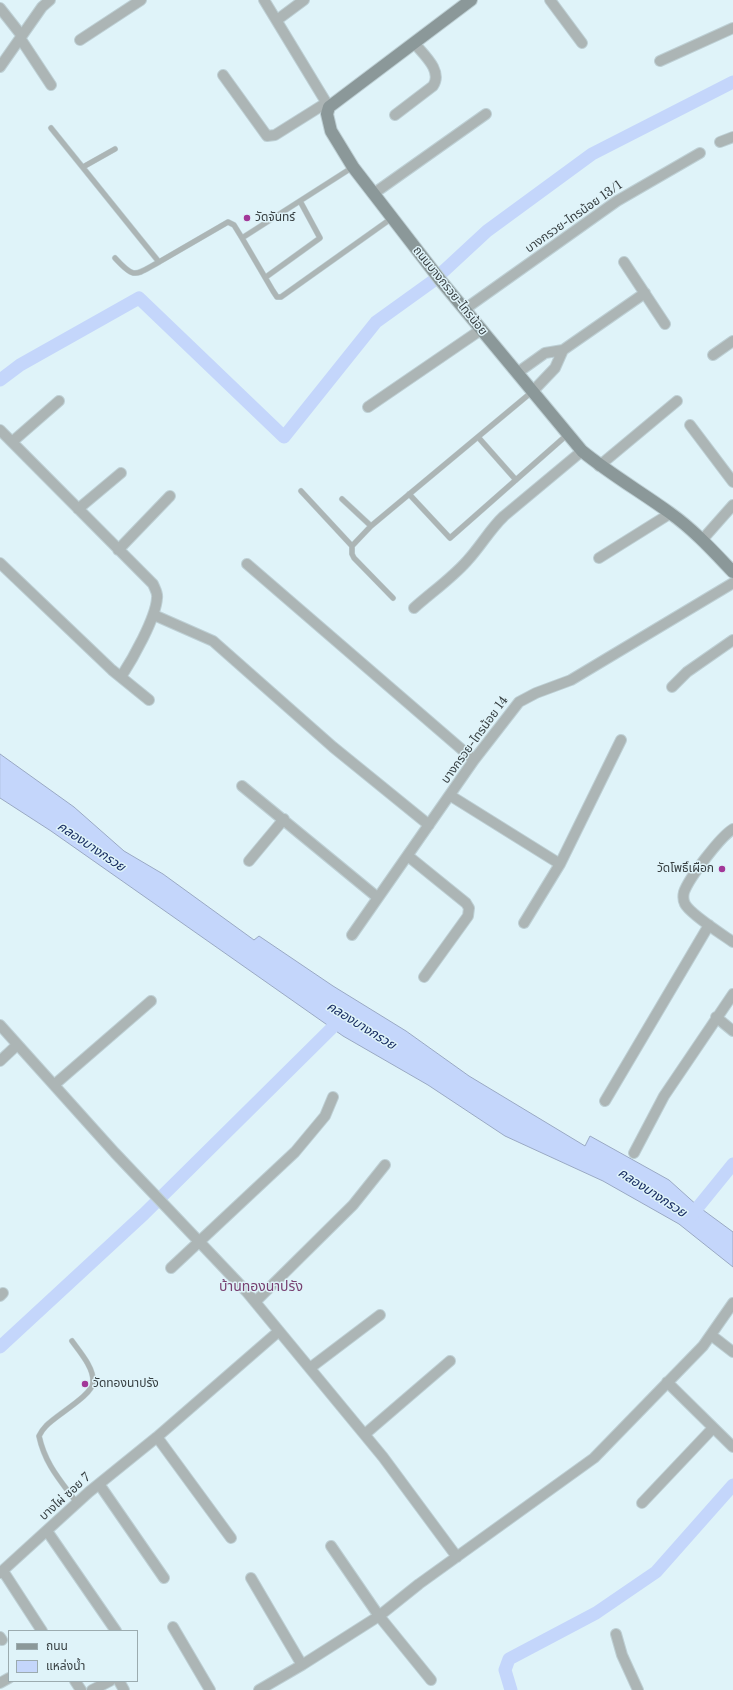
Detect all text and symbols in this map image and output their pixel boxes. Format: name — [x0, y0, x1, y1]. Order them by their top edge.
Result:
street label: บางกรวย-ไทรน้อย 13/1 — [523, 178, 625, 256]
place label: วัดจันทร์ — [255, 211, 295, 225]
marker: วัดจันทร์ — [242, 213, 252, 223]
street label: ถนนบางกรวย-ไทรน้อย — [410, 244, 490, 338]
street label: บางกรวย-ไทรน้อย 14 — [439, 694, 511, 786]
water label: คลองบางกรวย — [54, 819, 128, 875]
place label: วัดโพธิ์เผือก — [657, 862, 714, 876]
marker: วัดโพธิ์เผือก — [717, 864, 727, 874]
water label: คลองบางกรวย — [324, 999, 398, 1053]
water label: คลองบางกรวย — [615, 1165, 689, 1221]
district label: บ้านทองนาปรัง — [219, 1279, 303, 1295]
place label: วัดทองนาปรัง — [93, 1377, 159, 1391]
marker: วัดทองนาปรัง — [80, 1379, 90, 1389]
street label: บางไผ่ ซอย 7 — [37, 1470, 93, 1524]
legend — [8, 1630, 138, 1682]
text: ถนน — [46, 1638, 68, 1653]
text: แหล่งน้ำ — [46, 1658, 85, 1673]

